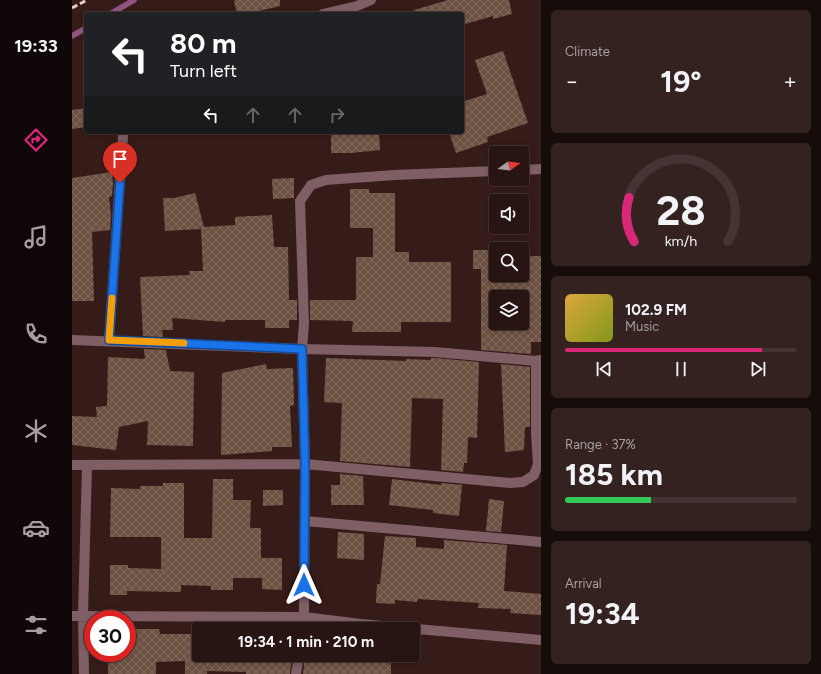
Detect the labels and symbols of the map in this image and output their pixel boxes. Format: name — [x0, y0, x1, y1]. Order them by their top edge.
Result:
pin — [103, 142, 137, 183]
north arrow — [489, 146, 529, 186]
position arrow — [283, 564, 325, 606]
speed limit sign: 30 — [84, 610, 136, 662]

